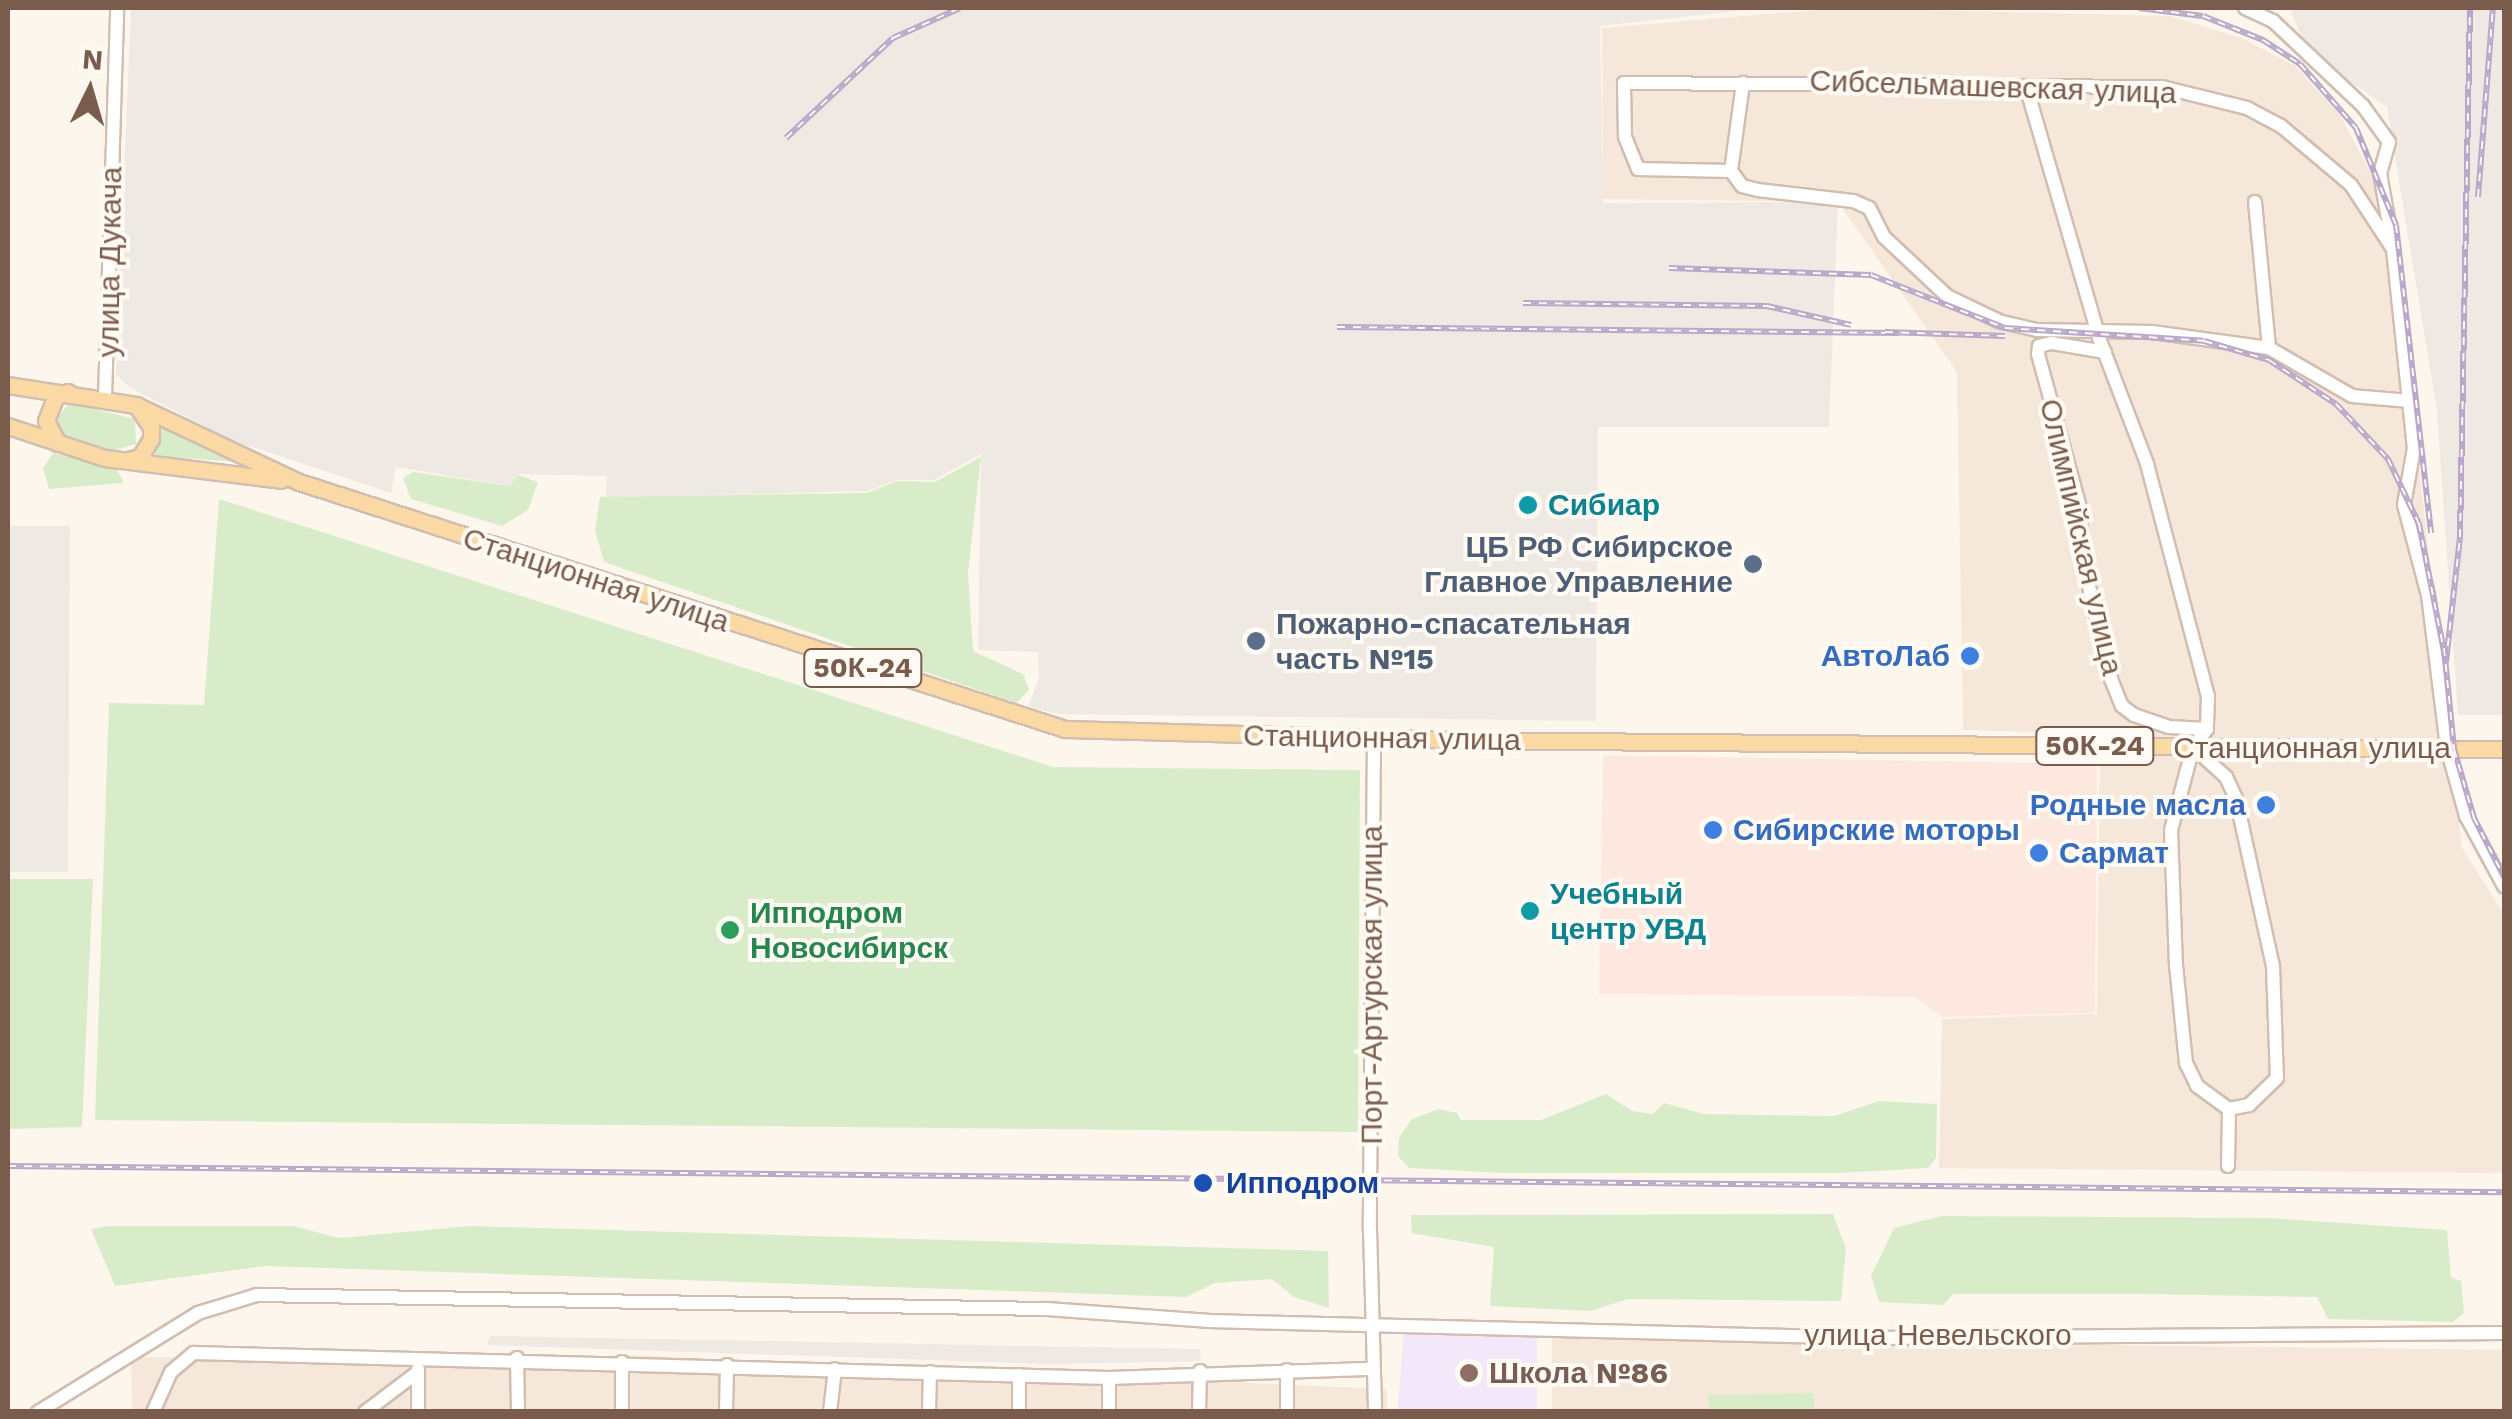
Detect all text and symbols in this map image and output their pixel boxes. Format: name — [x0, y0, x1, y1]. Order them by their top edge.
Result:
north arrow — [40, 40, 140, 140]
text: N — [81, 42, 104, 77]
street label: Сибсельмашевская улица — [1809, 63, 2177, 111]
street label: улица Дукача — [90, 166, 130, 358]
street label: Олимпийская улица — [2032, 396, 2130, 678]
place label: Сибиар — [1548, 487, 1660, 523]
marker: Сибиар — [1517, 494, 1539, 516]
street label: Станционная улица — [458, 520, 734, 640]
place label: ЦБ РФ Сибирское Главное Управление — [1424, 529, 1733, 600]
marker: ЦБ РФ Сибирское Главное Управление — [1742, 553, 1764, 575]
place label: Пожарно-спасательная часть №15 — [1276, 606, 1631, 676]
marker: Пожарно-спасательная часть №15 — [1245, 630, 1267, 652]
place label: АвтоЛаб — [1821, 638, 1950, 674]
road number: 50К-24 — [803, 645, 923, 691]
marker: АвтоЛаб — [1959, 645, 1981, 667]
street label: Станционная улица — [1243, 718, 1521, 758]
road number: 50К-24 — [2035, 723, 2155, 769]
street label: Станционная улица — [2173, 730, 2451, 766]
place label: Родные масла — [2030, 787, 2246, 823]
marker: Родные масла — [2255, 794, 2277, 816]
place label: Сибирские моторы — [1733, 812, 2020, 848]
marker: Сибирские моторы — [1702, 819, 1724, 841]
street label: Порт-Артурская улица — [1354, 825, 1390, 1145]
place label: Сармат — [2059, 835, 2169, 871]
marker: Сармат — [2028, 842, 2050, 864]
place label: Учебный центр УВД — [1550, 876, 1706, 946]
place label: Ипподром Новосибирск — [750, 895, 948, 966]
marker: Учебный центр УВД — [1519, 900, 1541, 922]
marker: Ипподром Новосибирск — [719, 919, 741, 941]
place label: Ипподром — [1226, 1165, 1379, 1201]
marker: Ипподром — [1190, 1170, 1216, 1196]
street label: улица Невельского — [1804, 1317, 2072, 1353]
place label: Школа №86 — [1489, 1355, 1668, 1391]
marker: Школа №86 — [1458, 1362, 1480, 1384]

